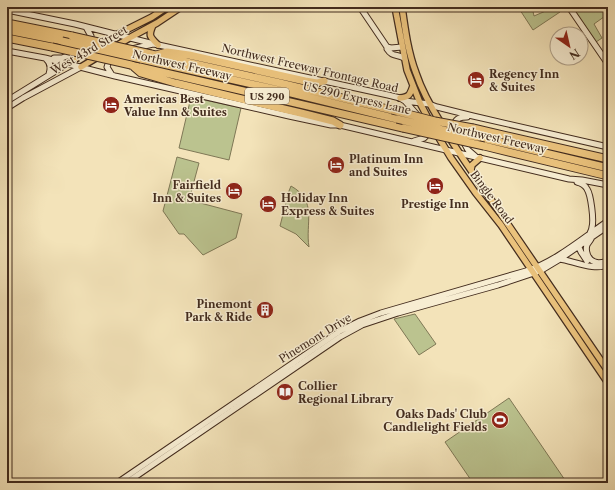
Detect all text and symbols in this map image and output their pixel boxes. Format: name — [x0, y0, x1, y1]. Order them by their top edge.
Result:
street label: West 43rd Street — [47, 22, 130, 78]
north arrow — [549, 26, 589, 66]
street label: Northwest Freeway Frontage Road — [220, 41, 400, 95]
text: N — [566, 46, 582, 63]
street label: Northwest Freeway — [131, 47, 234, 83]
place label: Regency Inn & Suites — [489, 67, 560, 94]
hotel icon: Regency Inn & Suites — [466, 70, 486, 90]
street label: US 290 Express Lane — [302, 79, 412, 117]
road number: US 290 — [245, 88, 289, 104]
place label: Americas Best Value Inn & Suites — [123, 92, 227, 119]
hotel icon: Americas Best Value Inn & Suites — [101, 95, 121, 115]
street label: Northwest Freeway — [446, 120, 549, 156]
place label: Platinum Inn and Suites — [349, 152, 424, 179]
hotel icon: Platinum Inn and Suites — [326, 155, 346, 175]
street label: Bingle Road — [467, 168, 517, 227]
hotel icon: Prestige Inn — [425, 176, 445, 196]
place label: Fairfield Inn & Suites — [152, 178, 222, 205]
hotel icon: Fairfield Inn & Suites — [224, 181, 244, 201]
place label: Holiday Inn Express & Suites — [281, 191, 374, 218]
hotel icon: Holiday Inn Express & Suites — [258, 194, 278, 214]
place label: Prestige Inn — [401, 197, 469, 211]
place label: Pinemont Park & Ride — [185, 297, 253, 324]
building icon: Pinemont Park & Ride — [255, 300, 275, 320]
street label: Pinemont Drive — [276, 310, 354, 366]
place label: Collier Regional Library — [298, 379, 394, 406]
library icon: Collier Regional Library — [275, 382, 295, 402]
place label: Oaks Dads' Club Candlelight Fields — [383, 407, 487, 434]
sports icon: Oaks Dads' Club Candlelight Fields — [490, 410, 510, 430]

